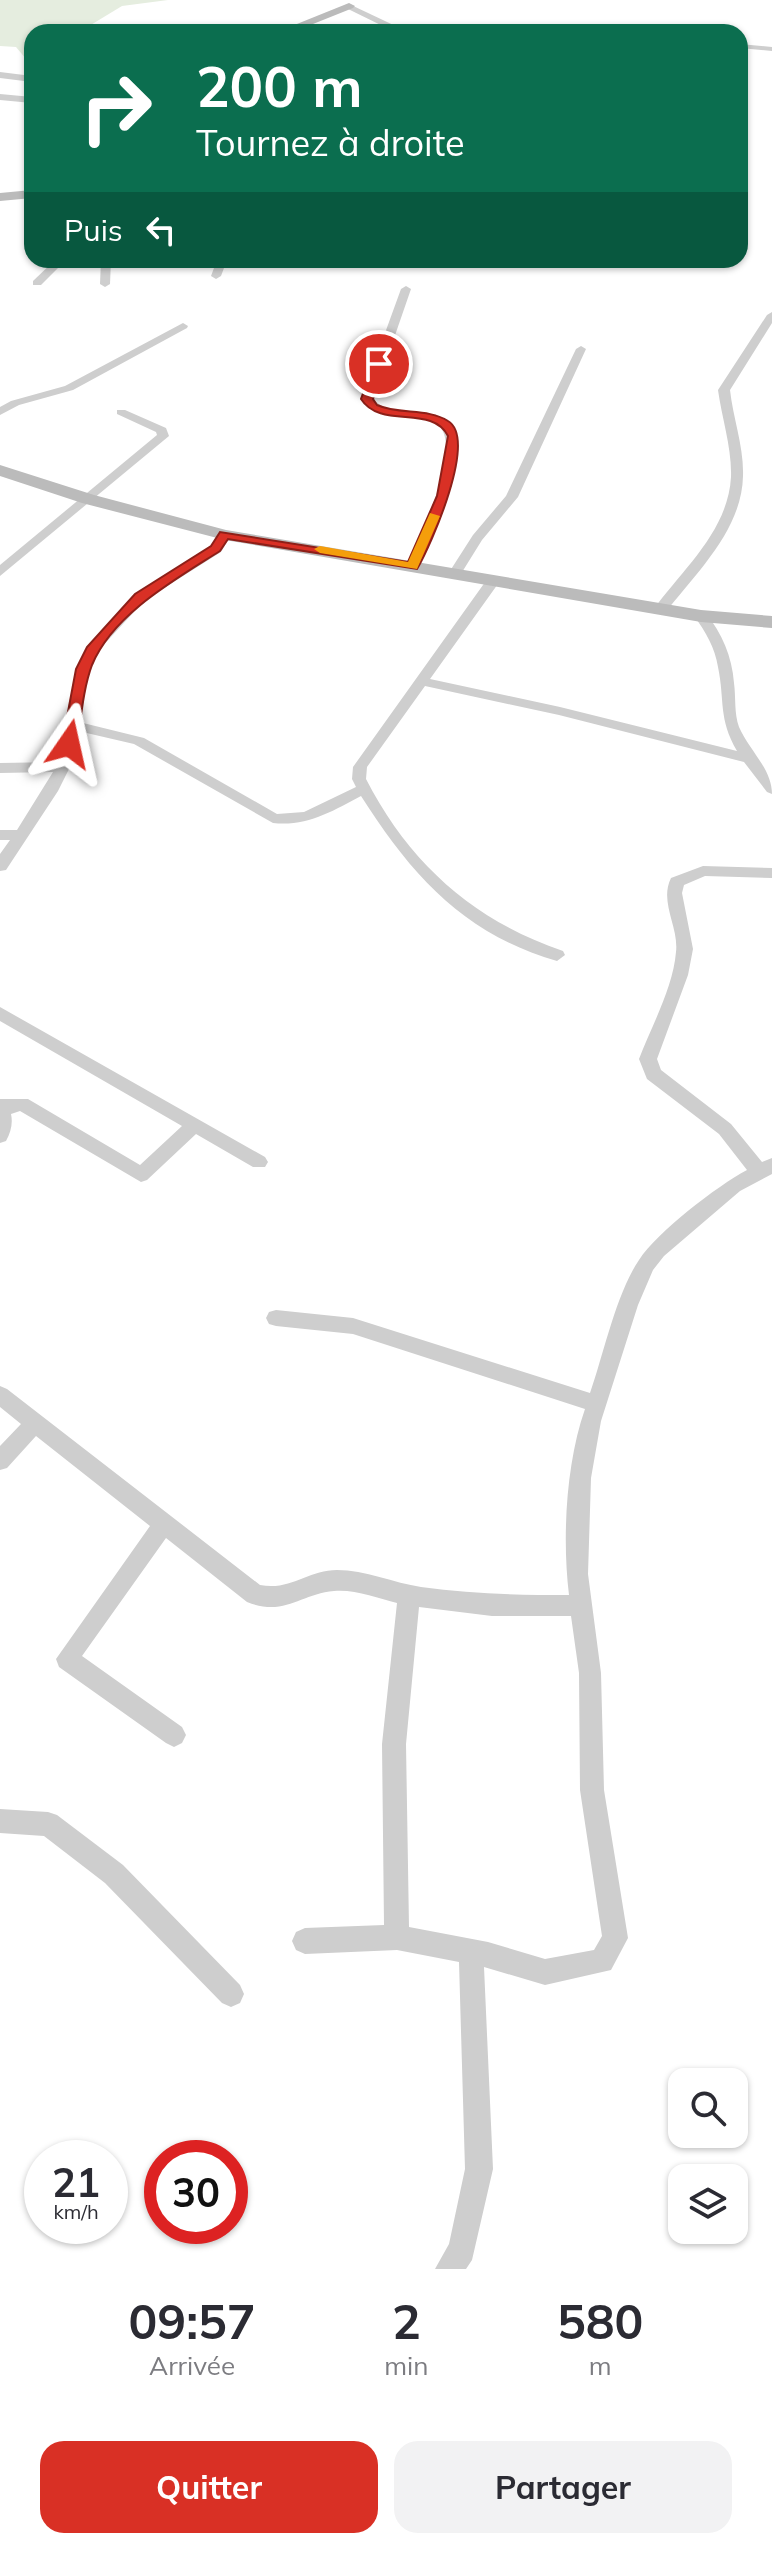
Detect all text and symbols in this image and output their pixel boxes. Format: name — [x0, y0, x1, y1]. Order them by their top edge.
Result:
text: 200 m — [196, 51, 363, 121]
icon: right — [64, 56, 168, 160]
text: Tournez à droite — [196, 120, 465, 165]
icon: left — [139, 208, 183, 252]
text: Puis — [64, 211, 123, 249]
pin — [345, 330, 413, 398]
icon: arrive — [357, 342, 401, 386]
position arrow — [27, 702, 111, 786]
map controls — [668, 2068, 748, 2244]
button: search — [668, 2068, 748, 2148]
speed limit sign: 30 — [144, 2140, 248, 2244]
text: 21 — [52, 2157, 100, 2207]
button: layers — [668, 2164, 748, 2244]
text: km/h — [53, 2199, 99, 2224]
text: 09:57 — [129, 2291, 256, 2351]
text: 2 — [392, 2291, 421, 2351]
text: 580 — [557, 2291, 643, 2351]
text: Arrivée — [149, 2349, 235, 2382]
text: min — [384, 2349, 428, 2382]
text: m — [589, 2349, 612, 2382]
button: Quitter — [40, 2441, 378, 2533]
button: Partager — [394, 2441, 732, 2533]

